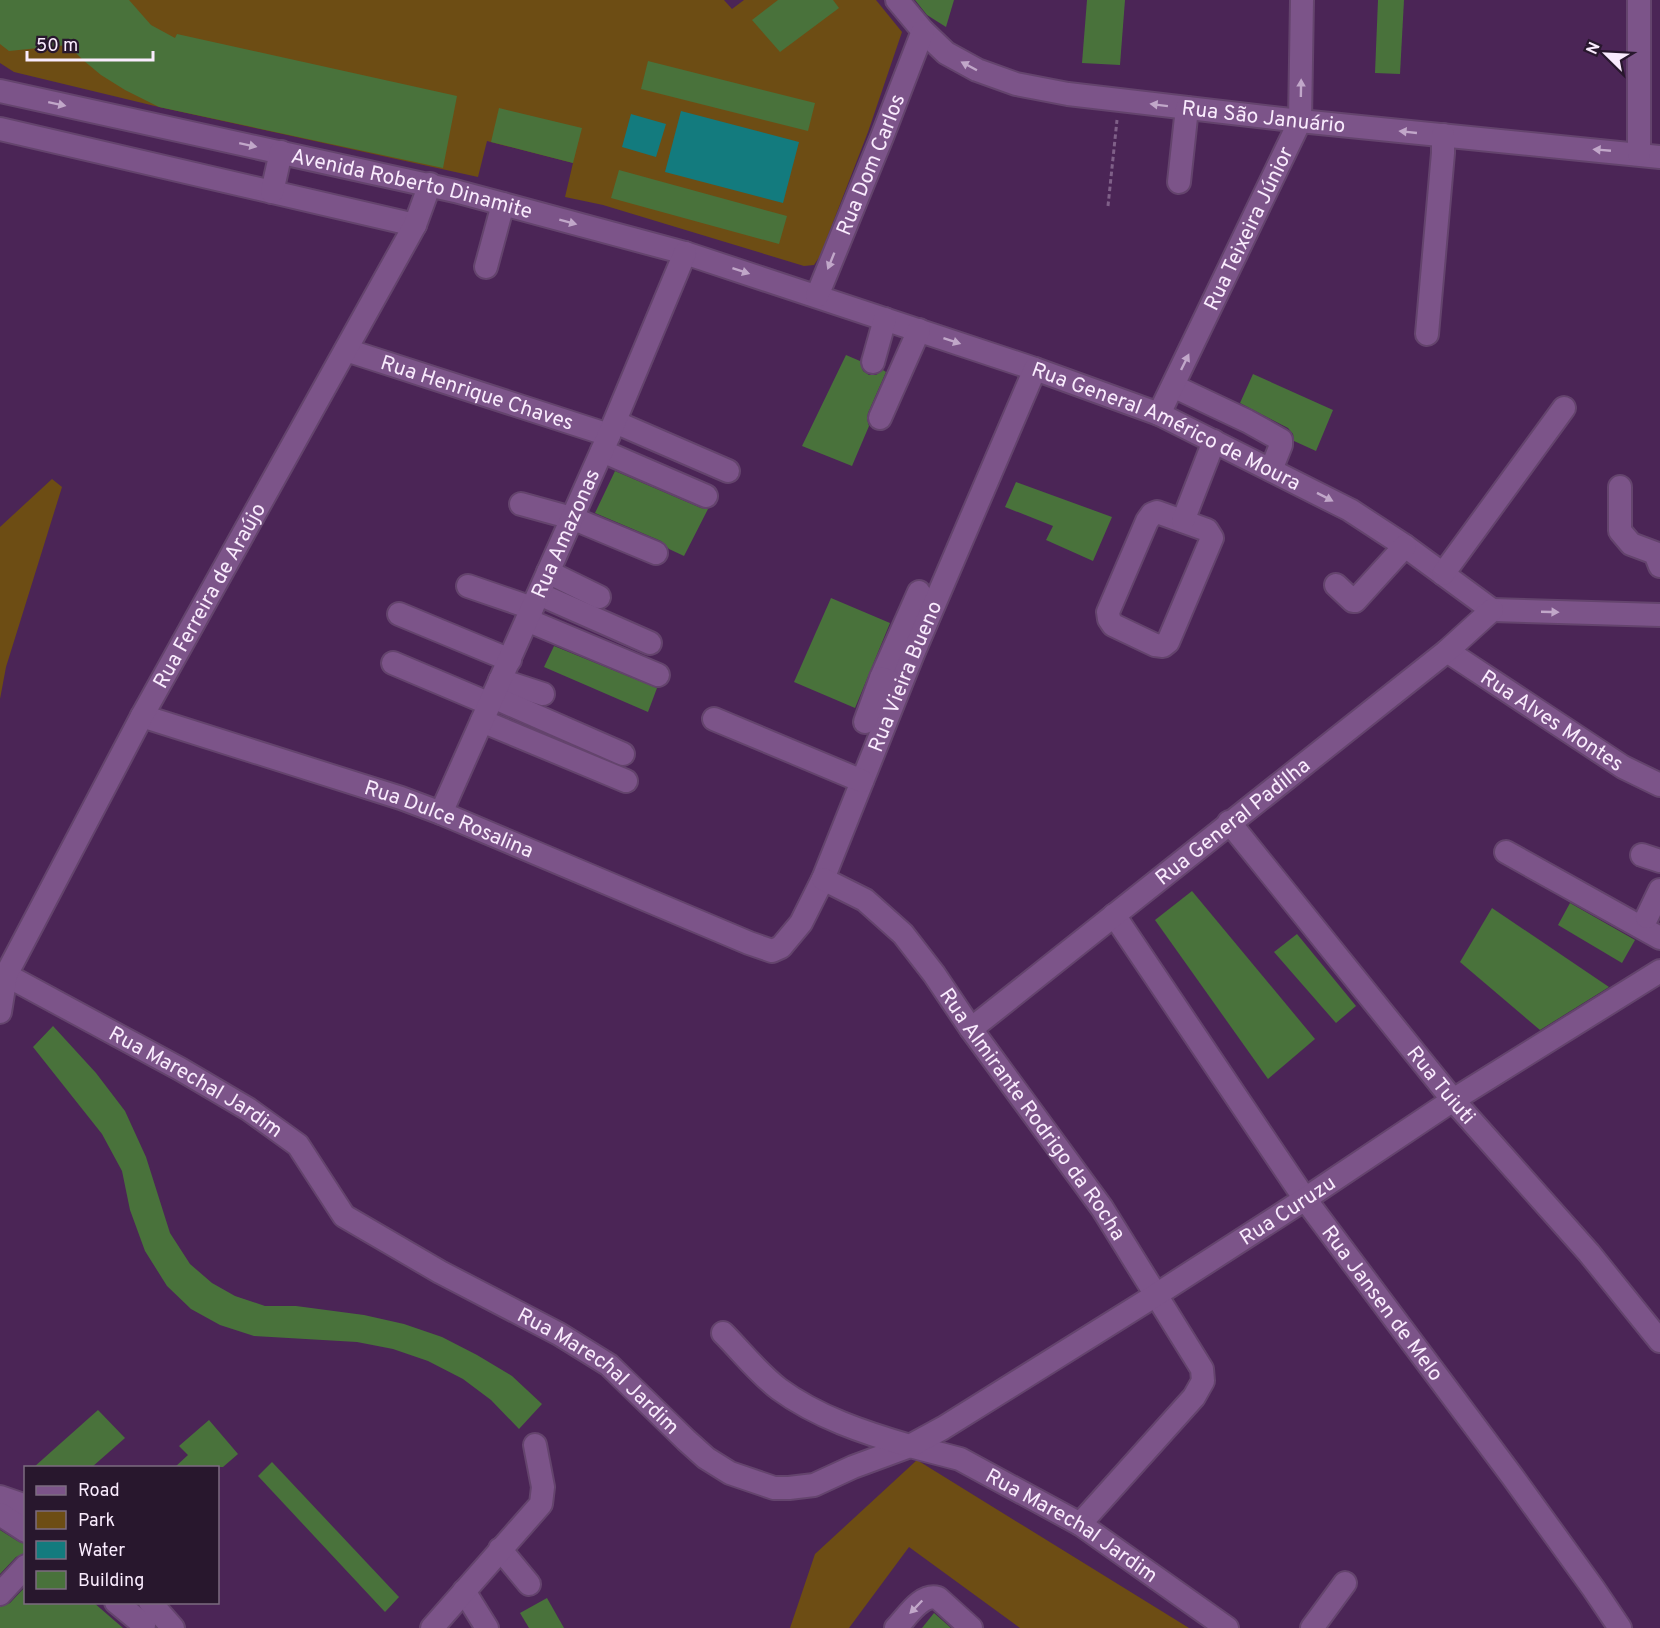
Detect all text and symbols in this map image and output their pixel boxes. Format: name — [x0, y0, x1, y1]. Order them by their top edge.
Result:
scale bar — [27, 24, 153, 62]
north arrow — [1576, 24, 1636, 84]
text: 50 m — [36, 35, 78, 58]
text: N — [1583, 39, 1606, 58]
one-way arrow — [960, 61, 977, 71]
one-way arrow — [1296, 79, 1306, 98]
street label: Rua Dom Carlos — [831, 90, 912, 240]
street label: Rua São Januário — [1180, 95, 1347, 140]
one-way arrow — [48, 100, 67, 109]
one-way arrow — [1149, 100, 1168, 109]
one-way arrow — [1398, 127, 1417, 137]
one-way arrow — [238, 141, 257, 150]
street label: Avenida Roberto Dinamite — [288, 143, 535, 226]
street label: Rua Teixeira Júnior — [1199, 143, 1301, 315]
one-way arrow — [1592, 145, 1611, 155]
one-way arrow — [559, 217, 577, 227]
one-way arrow — [826, 252, 835, 270]
one-way arrow — [732, 267, 750, 277]
one-way arrow — [943, 337, 961, 346]
street label: Rua Henrique Chaves — [377, 350, 577, 438]
one-way arrow — [1180, 353, 1189, 370]
street label: Rua General Américo de Moura — [1027, 357, 1305, 498]
street label: Rua Amazonas — [526, 465, 607, 603]
one-way arrow — [1316, 493, 1333, 502]
street label: Rua Ferreira de Araújo — [148, 498, 273, 694]
street label: Rua Vieira Bueno — [863, 597, 949, 756]
one-way arrow — [1541, 607, 1560, 616]
street label: Rua Alves Montes — [1475, 665, 1628, 779]
street label: Rua General Padilha — [1151, 753, 1316, 892]
street label: Rua Dulce Rosalina — [361, 775, 537, 865]
street label: Rua Almirante Rodrigo da Rocha — [932, 983, 1131, 1246]
street label: Rua Marechal Jardim — [104, 1021, 288, 1145]
street label: Rua Tuiuti — [1400, 1041, 1481, 1131]
street label: Rua Curuzu — [1235, 1170, 1342, 1253]
street label: Rua Jansen de Melo — [1314, 1221, 1448, 1387]
street label: Rua Marechal Jardim — [512, 1302, 685, 1441]
street label: Rua Marechal Jardim — [980, 1463, 1163, 1590]
legend — [24, 1466, 219, 1604]
text: Road — [78, 1480, 120, 1503]
text: Park — [78, 1510, 115, 1533]
text: Water — [78, 1540, 125, 1563]
text: Building — [78, 1570, 144, 1593]
one-way arrow — [909, 1600, 923, 1615]

